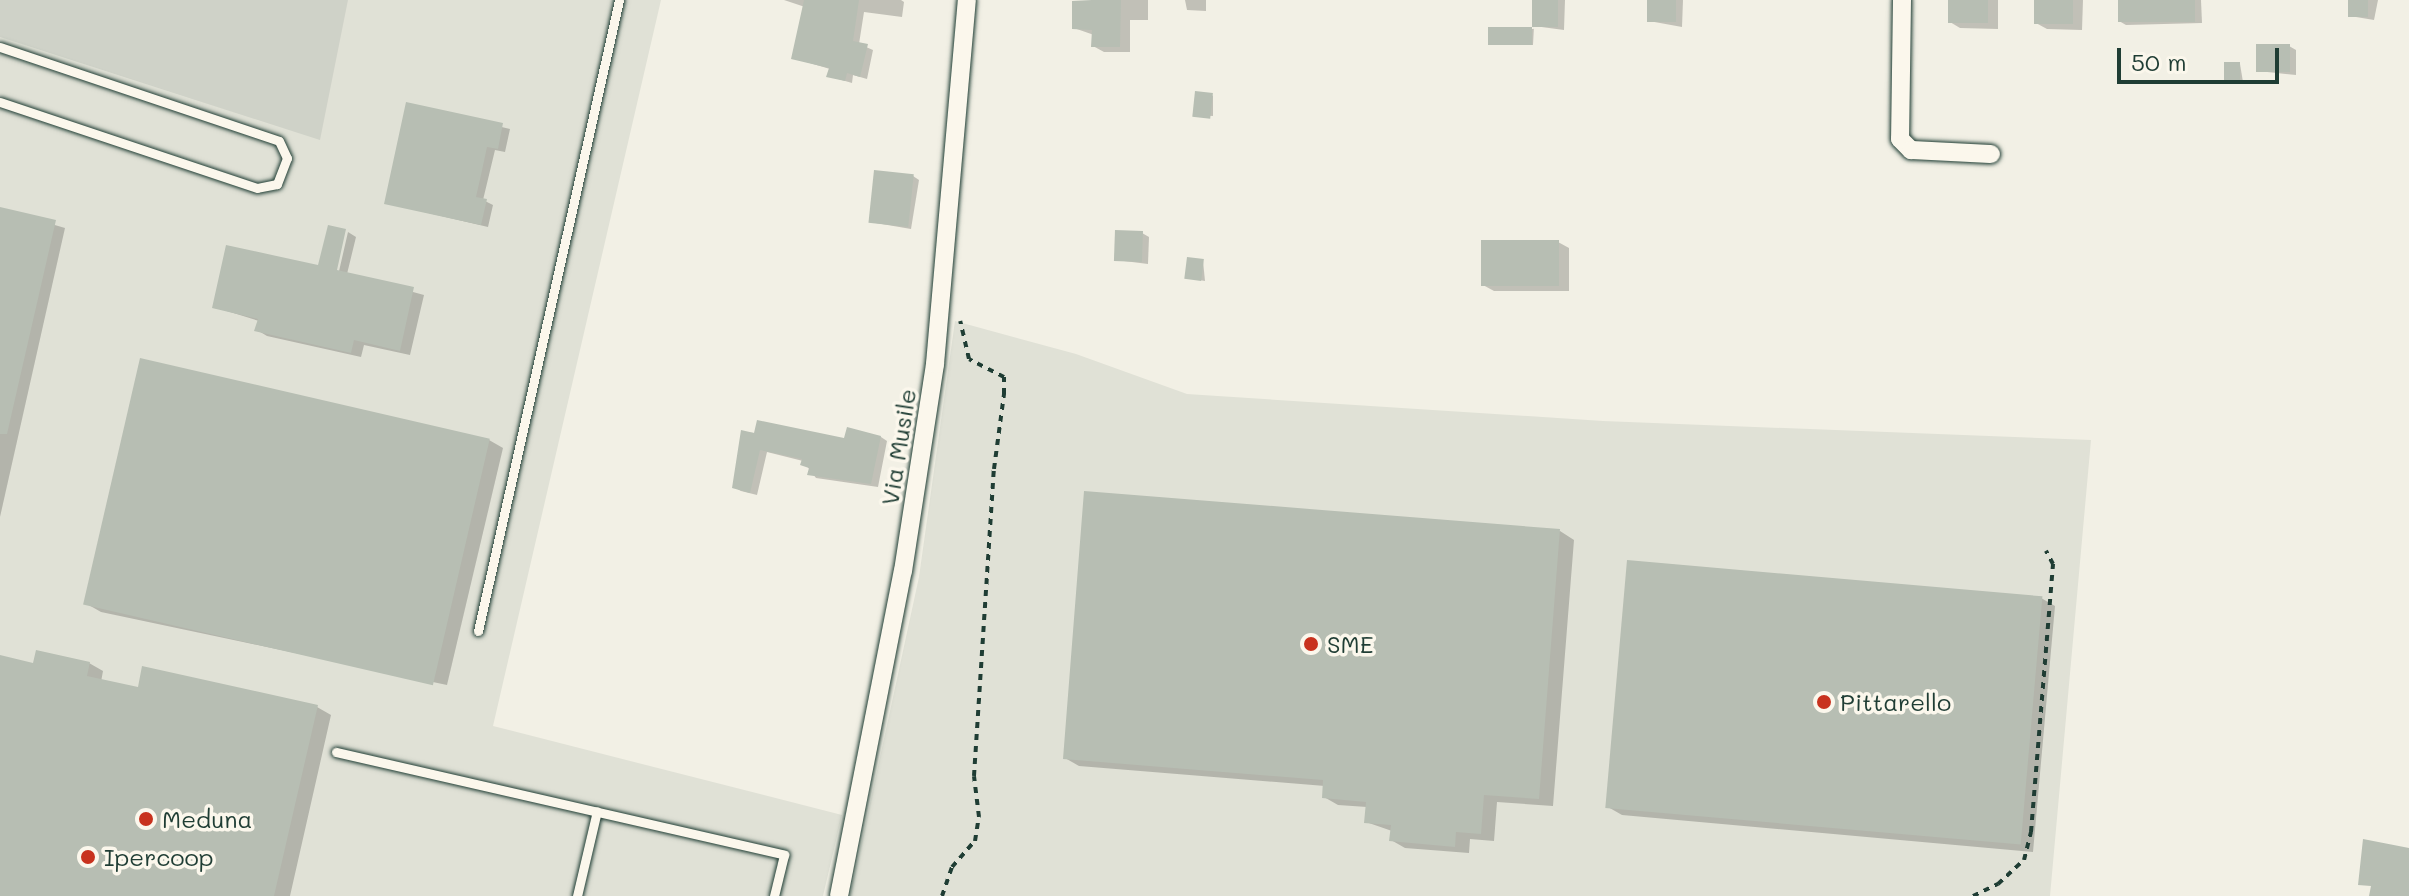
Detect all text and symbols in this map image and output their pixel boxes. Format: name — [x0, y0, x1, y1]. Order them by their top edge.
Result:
scale bar — [2121, 32, 2283, 82]
text: 50 m — [2131, 46, 2187, 77]
street label: Via Musile — [875, 387, 921, 507]
place label: SME — [1327, 630, 1373, 658]
marker: SME — [1302, 635, 1320, 653]
place label: Pittarello — [1840, 688, 1951, 716]
marker: Pittarello — [1815, 693, 1833, 711]
place label: Meduna — [162, 805, 253, 833]
marker: Meduna — [137, 810, 155, 828]
place label: Ipercoop — [104, 843, 214, 871]
marker: Ipercoop — [79, 848, 97, 866]

